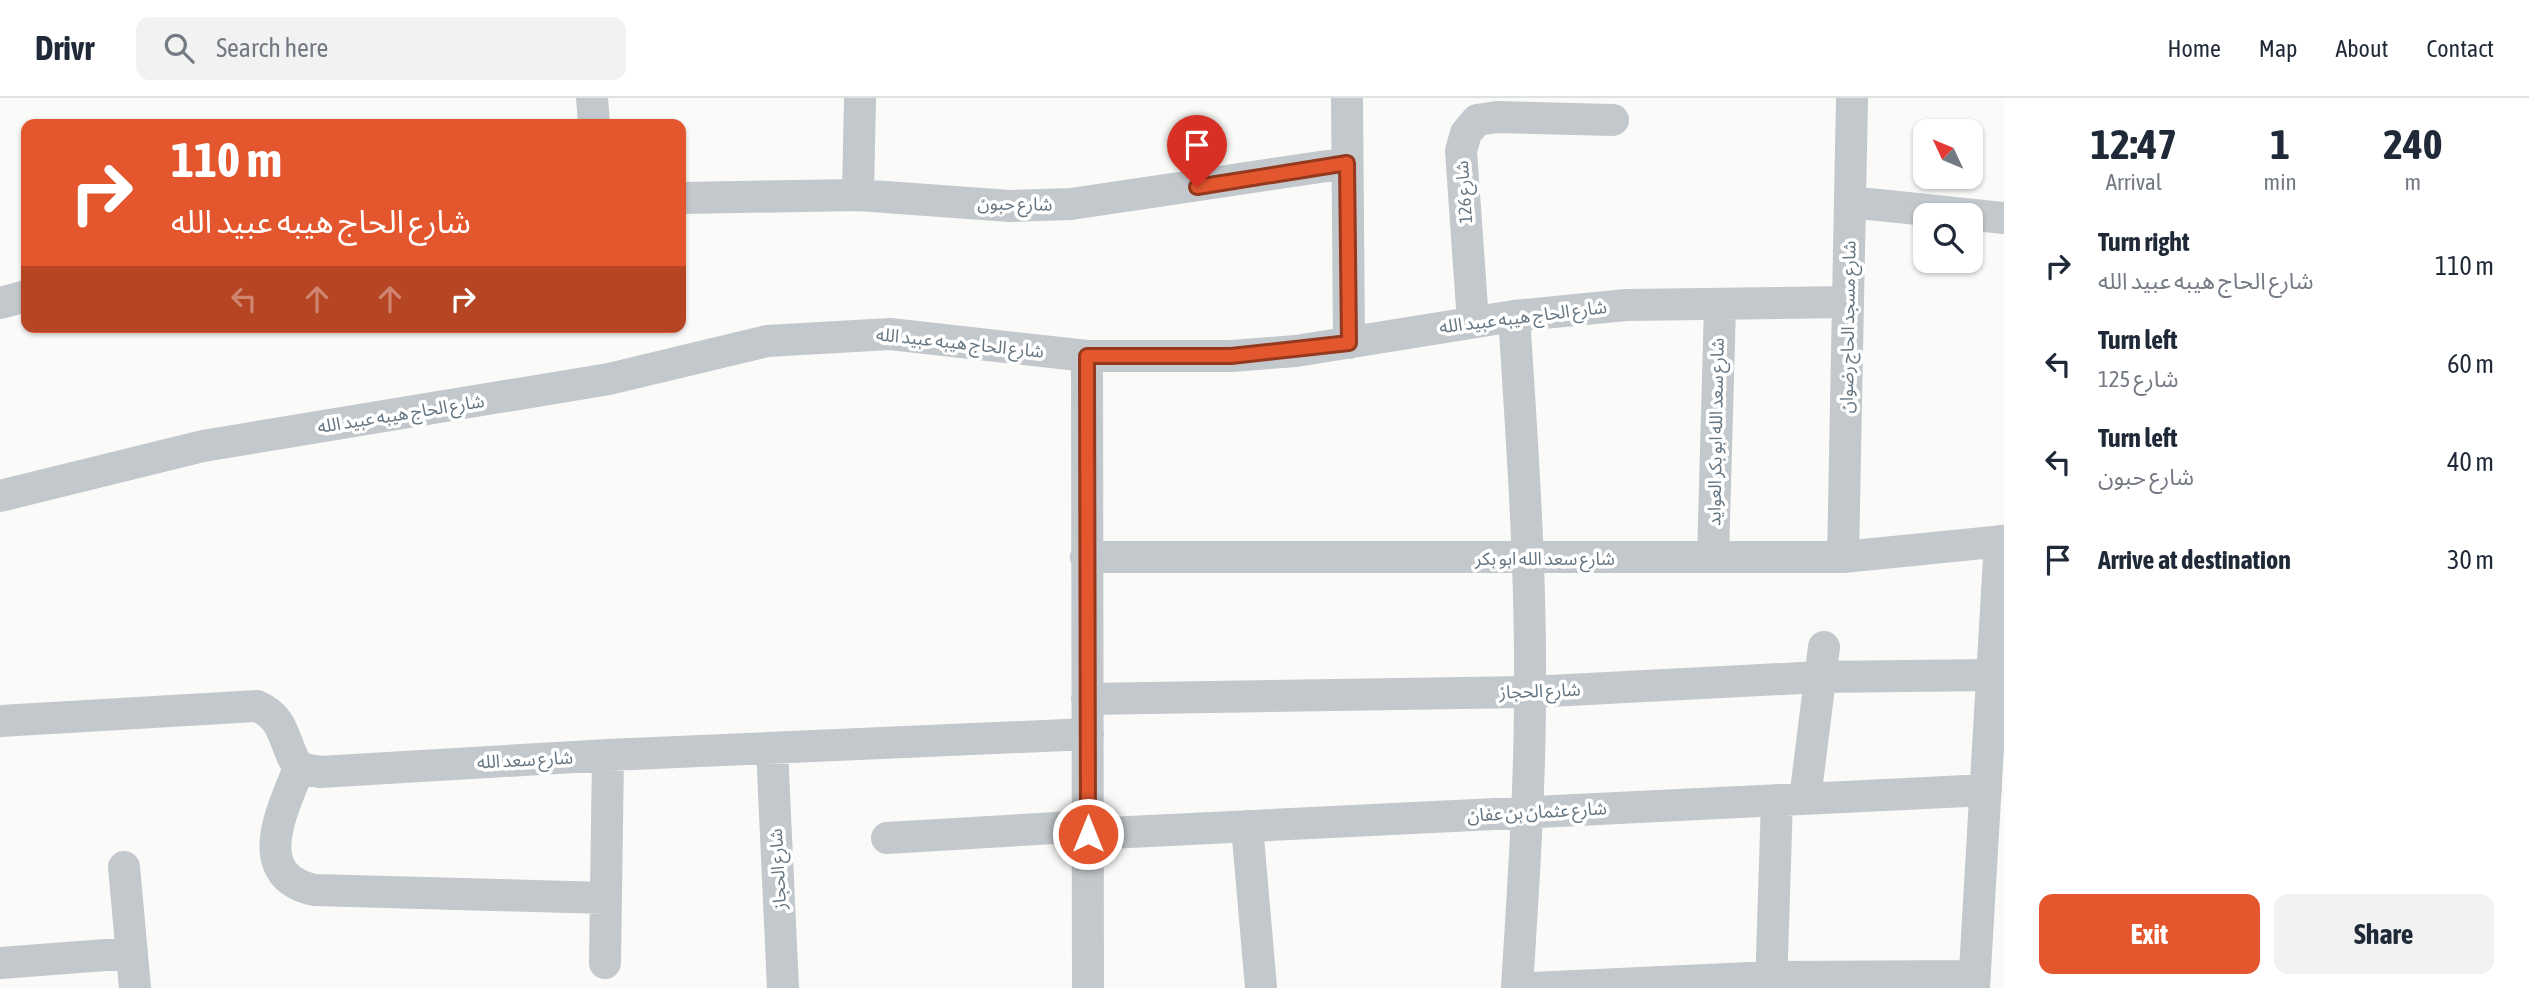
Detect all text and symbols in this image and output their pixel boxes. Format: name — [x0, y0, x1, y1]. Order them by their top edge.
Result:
search box — [136, 17, 626, 80]
text: Drivr — [35, 29, 94, 67]
icon: search — [160, 29, 198, 67]
text: Search here — [216, 33, 328, 63]
text: Home — [2167, 35, 2221, 62]
text: Map — [2259, 35, 2297, 62]
text: About — [2335, 35, 2388, 62]
text: Contact — [2426, 35, 2494, 62]
pin — [1167, 115, 1227, 187]
north arrow — [1913, 119, 1983, 189]
map controls — [1913, 119, 1983, 273]
text: 12:47 — [2091, 120, 2177, 168]
text: 1 — [2270, 120, 2290, 168]
text: 240 — [2383, 120, 2442, 168]
icon: arrive — [1178, 126, 1216, 164]
text: 110 m — [171, 131, 282, 187]
icon: right — [56, 147, 147, 238]
street label: شارع 126 — [1451, 160, 1480, 224]
text: Arrival — [2106, 169, 2162, 195]
text: min — [2264, 169, 2297, 195]
text: m — [2405, 169, 2421, 195]
street label: شارع حبون — [977, 192, 1053, 219]
text: شارع الحاج هيبه عبيد الله — [171, 203, 471, 240]
button: search — [1913, 203, 1983, 273]
text: Turn right — [2098, 227, 2189, 257]
street label: شارع مسجد الحاج رضوان — [1835, 240, 1864, 414]
icon: right — [2039, 247, 2077, 285]
text: 110 m — [2435, 251, 2494, 281]
text: شارع الحاج هيبه عبيد الله — [2098, 268, 2314, 294]
icon: left — [225, 280, 263, 318]
icon: ahead — [298, 280, 336, 318]
icon: ahead — [371, 280, 409, 318]
icon: right — [444, 280, 482, 318]
street label: شارع الحاج هيبه عبيد الله — [1438, 296, 1608, 341]
street label: شارع الحاج هيبه عبيد الله — [875, 323, 1045, 366]
text: Turn left — [2098, 325, 2178, 355]
street label: شارع سعد الله ابو بكر العوايد — [1703, 338, 1732, 526]
icon: left — [2039, 345, 2077, 383]
text: 60 m — [2447, 349, 2494, 379]
text: شارع 125 — [2098, 366, 2178, 392]
street label: شارع الحاج هيبه عبيد الله — [316, 390, 487, 441]
text: Turn left — [2098, 423, 2178, 453]
icon: left — [2039, 443, 2077, 481]
text: 40 m — [2447, 447, 2494, 477]
text: شارع حبون — [2098, 464, 2194, 490]
icon: arrive — [2039, 541, 2077, 579]
text: Arrive at destination — [2098, 545, 2291, 575]
text: 30 m — [2447, 545, 2494, 575]
street label: شارع سعد الله ابو بكر — [1474, 548, 1615, 573]
street label: شارع الحجاز — [1498, 679, 1581, 706]
street label: شارع سعد الله — [476, 746, 574, 776]
position arrow — [1051, 797, 1125, 871]
street label: شارع عثمان بن عفان — [1467, 797, 1608, 830]
street label: شارع الحجاز — [765, 828, 794, 911]
button: Exit — [2039, 894, 2260, 974]
button: Share — [2274, 894, 2494, 974]

